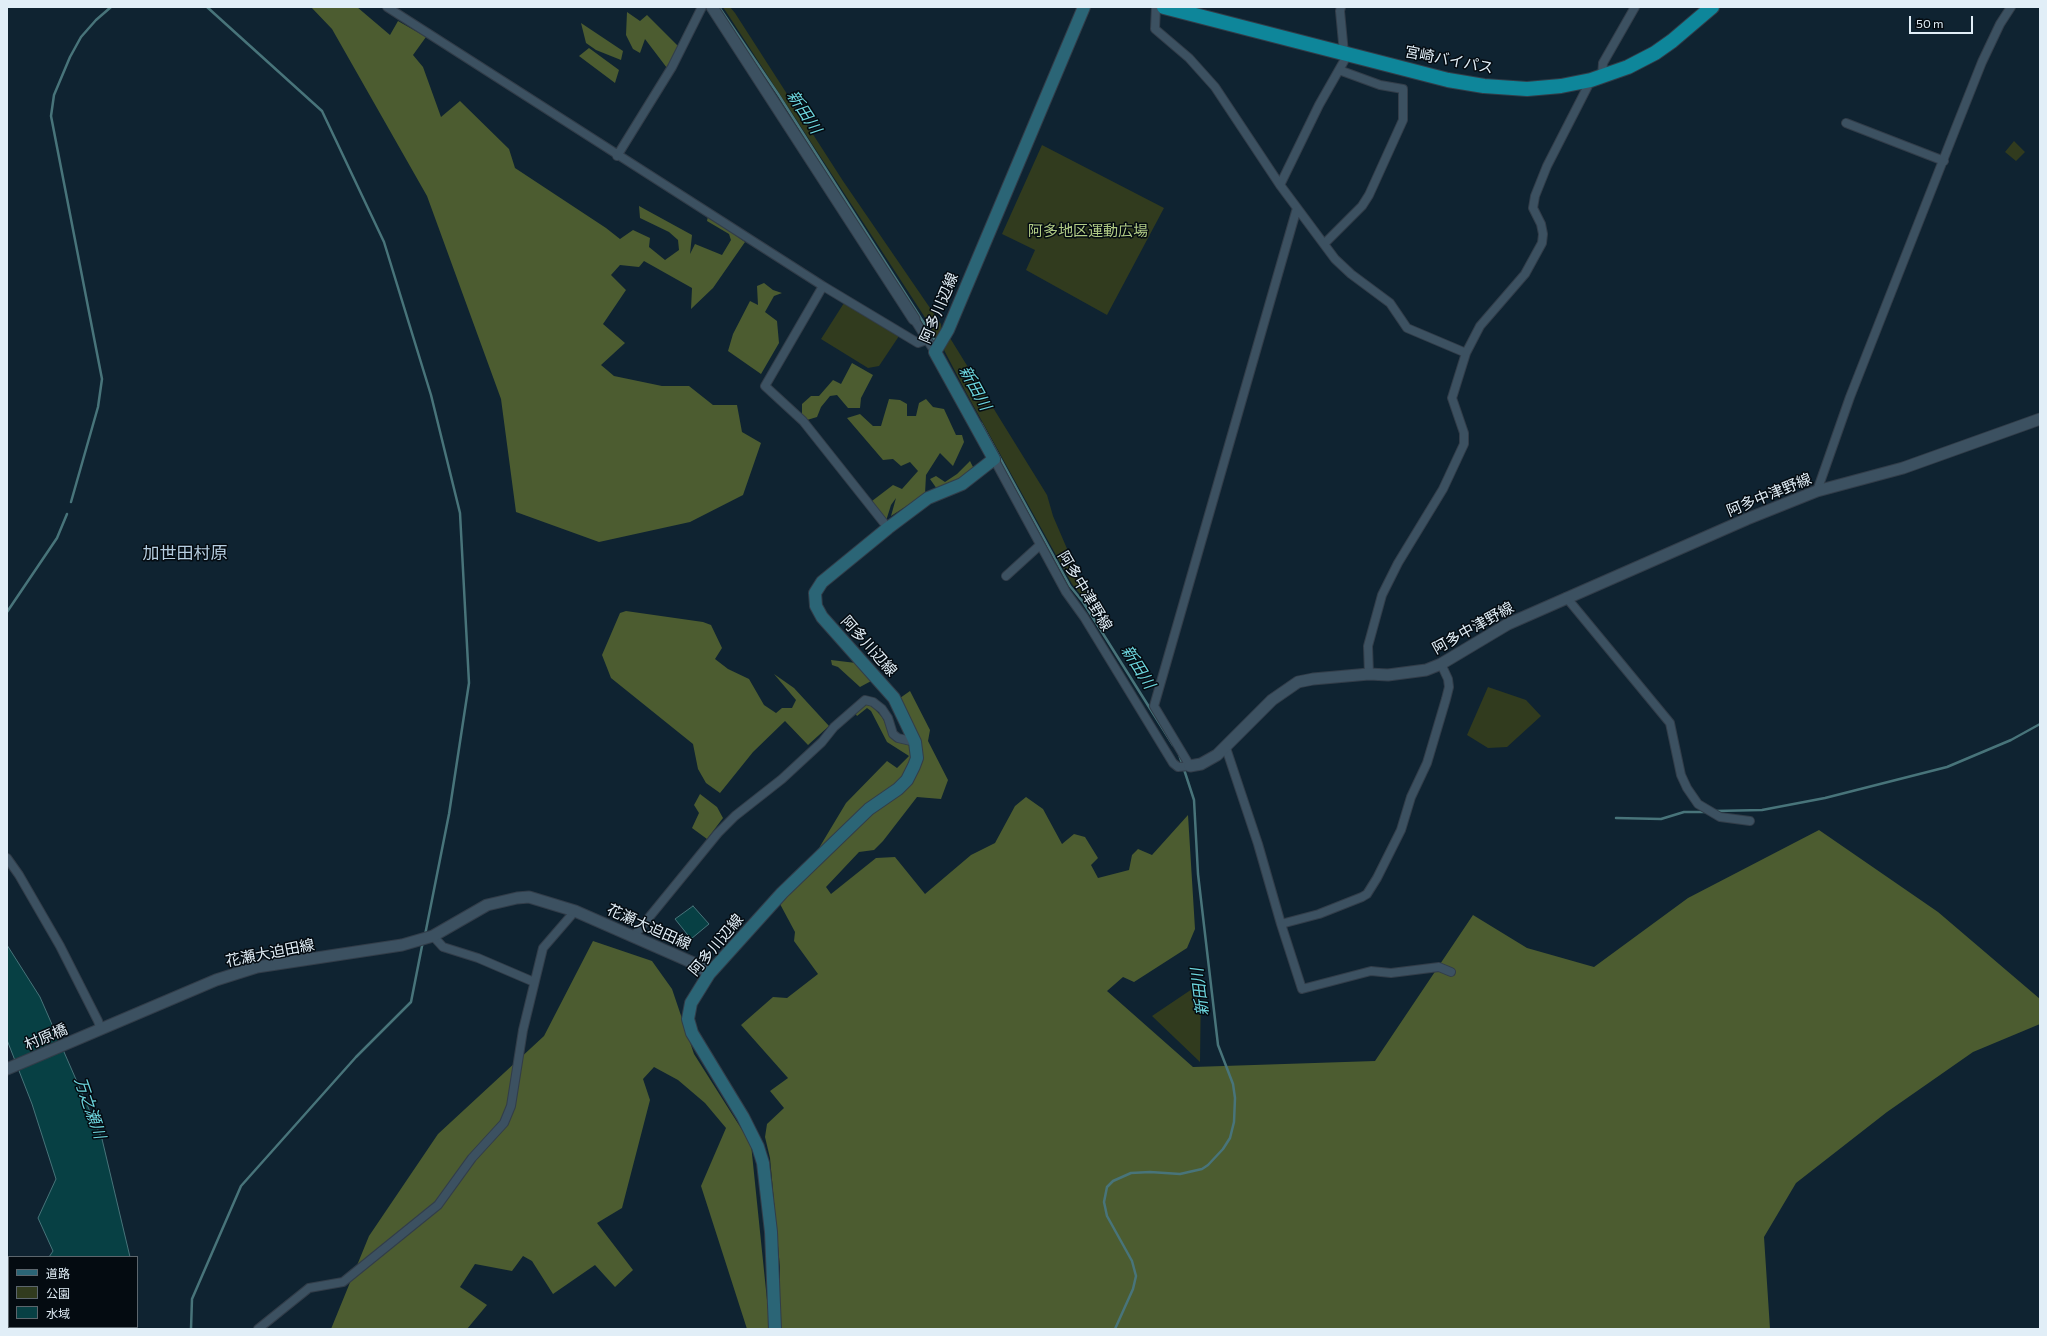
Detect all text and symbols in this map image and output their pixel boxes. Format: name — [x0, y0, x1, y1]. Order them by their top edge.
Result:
scale bar — [1911, 8, 1975, 34]
text: 50 m — [1916, 16, 1944, 30]
street label: 宮崎バイパス — [1403, 43, 1495, 77]
water label: 新田川 — [783, 87, 825, 137]
park label: 阿多地区運動広場 — [1028, 222, 1148, 240]
street label: 阿多川辺線 — [916, 270, 962, 346]
water label: 新田川 — [955, 362, 995, 414]
street label: 阿多中津野線 — [1724, 470, 1814, 520]
district label: 加世田村原 — [143, 543, 227, 563]
street label: 阿多中津野線 — [1054, 548, 1116, 634]
street label: 阿多中津野線 — [1429, 598, 1517, 658]
street label: 阿多川辺線 — [837, 612, 901, 680]
water label: 新田川 — [1117, 642, 1159, 692]
street label: 花瀬大迫田線 — [604, 900, 694, 954]
street label: 阿多川辺線 — [685, 910, 747, 980]
street label: 花瀬大迫田線 — [224, 936, 316, 970]
water label: 新田川 — [1188, 967, 1212, 1017]
street label: 村原橋 — [22, 1020, 70, 1054]
water label: 万之瀬川 — [71, 1075, 109, 1141]
legend — [8, 1256, 138, 1328]
text: 道路 — [46, 1266, 70, 1280]
text: 公園 — [46, 1286, 70, 1300]
text: 水域 — [46, 1306, 70, 1320]

